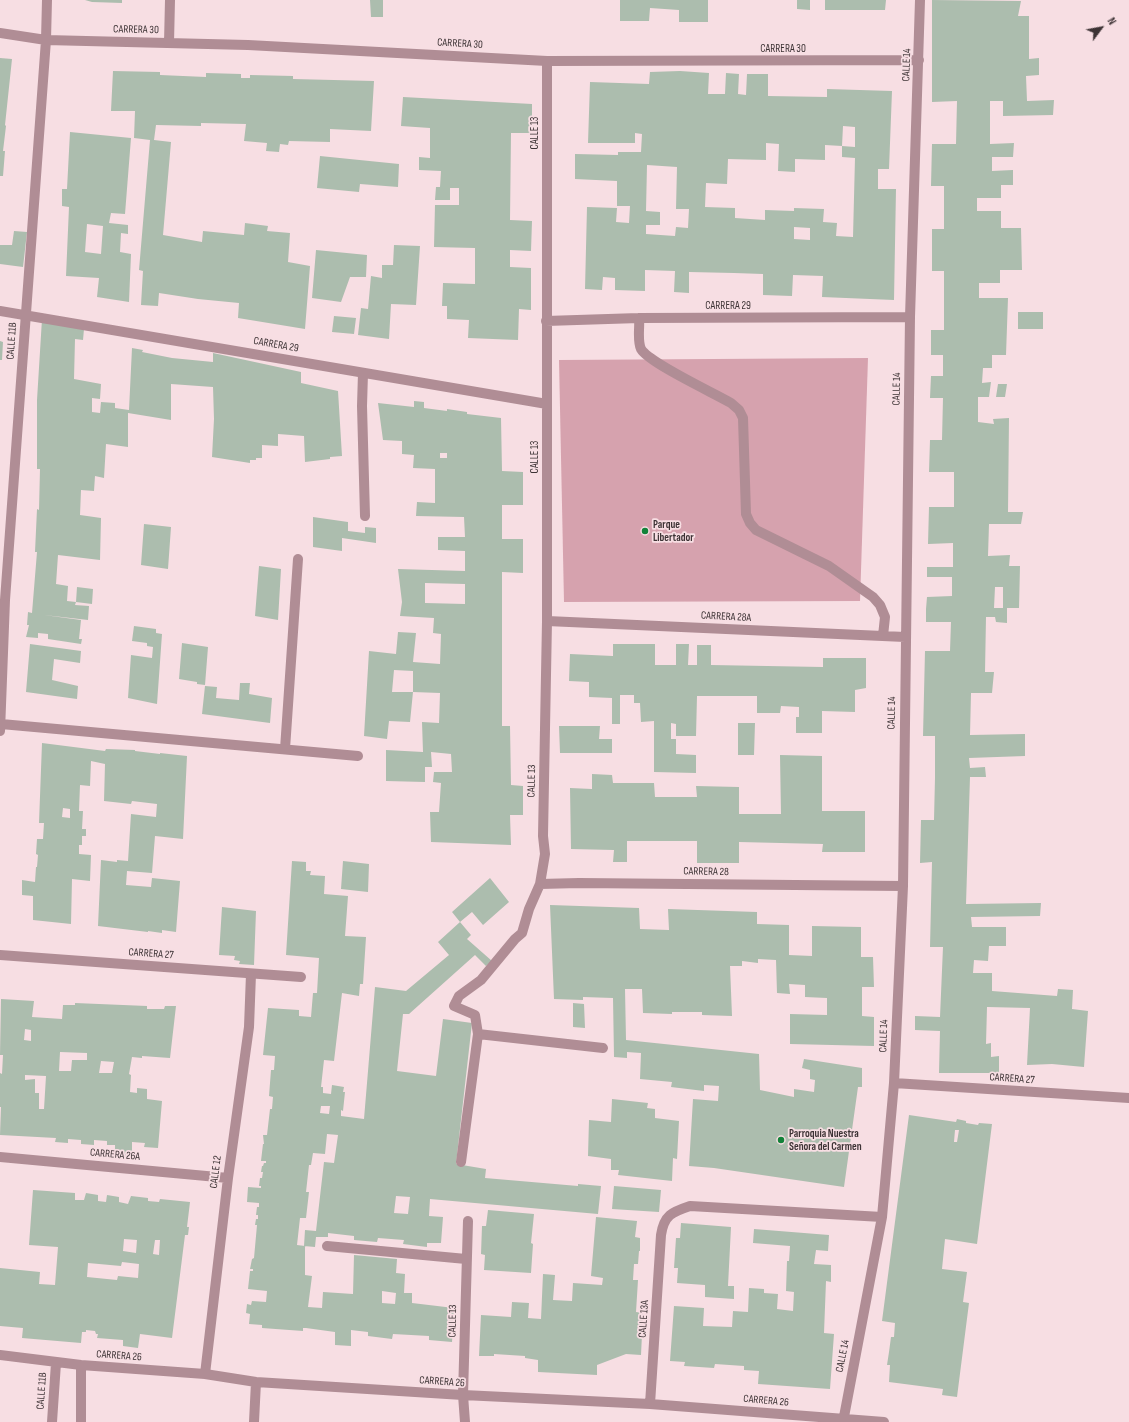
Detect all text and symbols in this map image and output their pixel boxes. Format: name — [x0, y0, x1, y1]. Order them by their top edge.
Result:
north arrow — [1081, 8, 1121, 48]
text: N — [1105, 15, 1119, 27]
street label: CARRERA 30 — [113, 23, 159, 37]
street label: CARRERA 30 — [437, 36, 483, 52]
street label: CARRERA 30 — [760, 42, 806, 56]
street label: CALLE 14 — [900, 48, 914, 82]
street label: CALLE 13 — [528, 117, 542, 149]
street label: CARRERA 29 — [705, 299, 751, 313]
street label: CALLE 11B — [4, 322, 20, 360]
street label: CARRERA 29 — [252, 335, 300, 355]
street label: CALLE 14 — [890, 372, 904, 406]
street label: CALLE 13 — [528, 441, 542, 473]
place label: Parque Libertador — [653, 518, 694, 544]
marker: Parque Libertador — [640, 526, 650, 536]
street label: CARRERA 28A — [701, 609, 751, 625]
street label: CALLE 14 — [885, 696, 899, 730]
street label: CALLE 13 — [525, 764, 539, 798]
street label: CARRERA 28 — [683, 865, 729, 879]
street label: CARRERA 27 — [128, 946, 174, 962]
street label: CALLE 14 — [877, 1019, 891, 1053]
street label: CARRERA 27 — [989, 1071, 1035, 1087]
place label: Parroquia Nuestra Señora del Carmen — [789, 1127, 862, 1153]
marker: Parroquia Nuestra Señora del Carmen — [776, 1135, 786, 1145]
street label: CARRERA 26A — [89, 1146, 141, 1164]
street label: CALLE 12 — [207, 1155, 225, 1189]
street label: CALLE 13A — [636, 1300, 652, 1338]
street label: CALLE 13 — [446, 1304, 460, 1338]
street label: CALLE 14 — [833, 1339, 853, 1373]
street label: CARRERA 26 — [96, 1348, 142, 1364]
street label: CALLE 11B — [34, 1372, 50, 1410]
street label: CARRERA 26 — [419, 1374, 465, 1390]
street label: CARRERA 26 — [743, 1392, 789, 1410]

